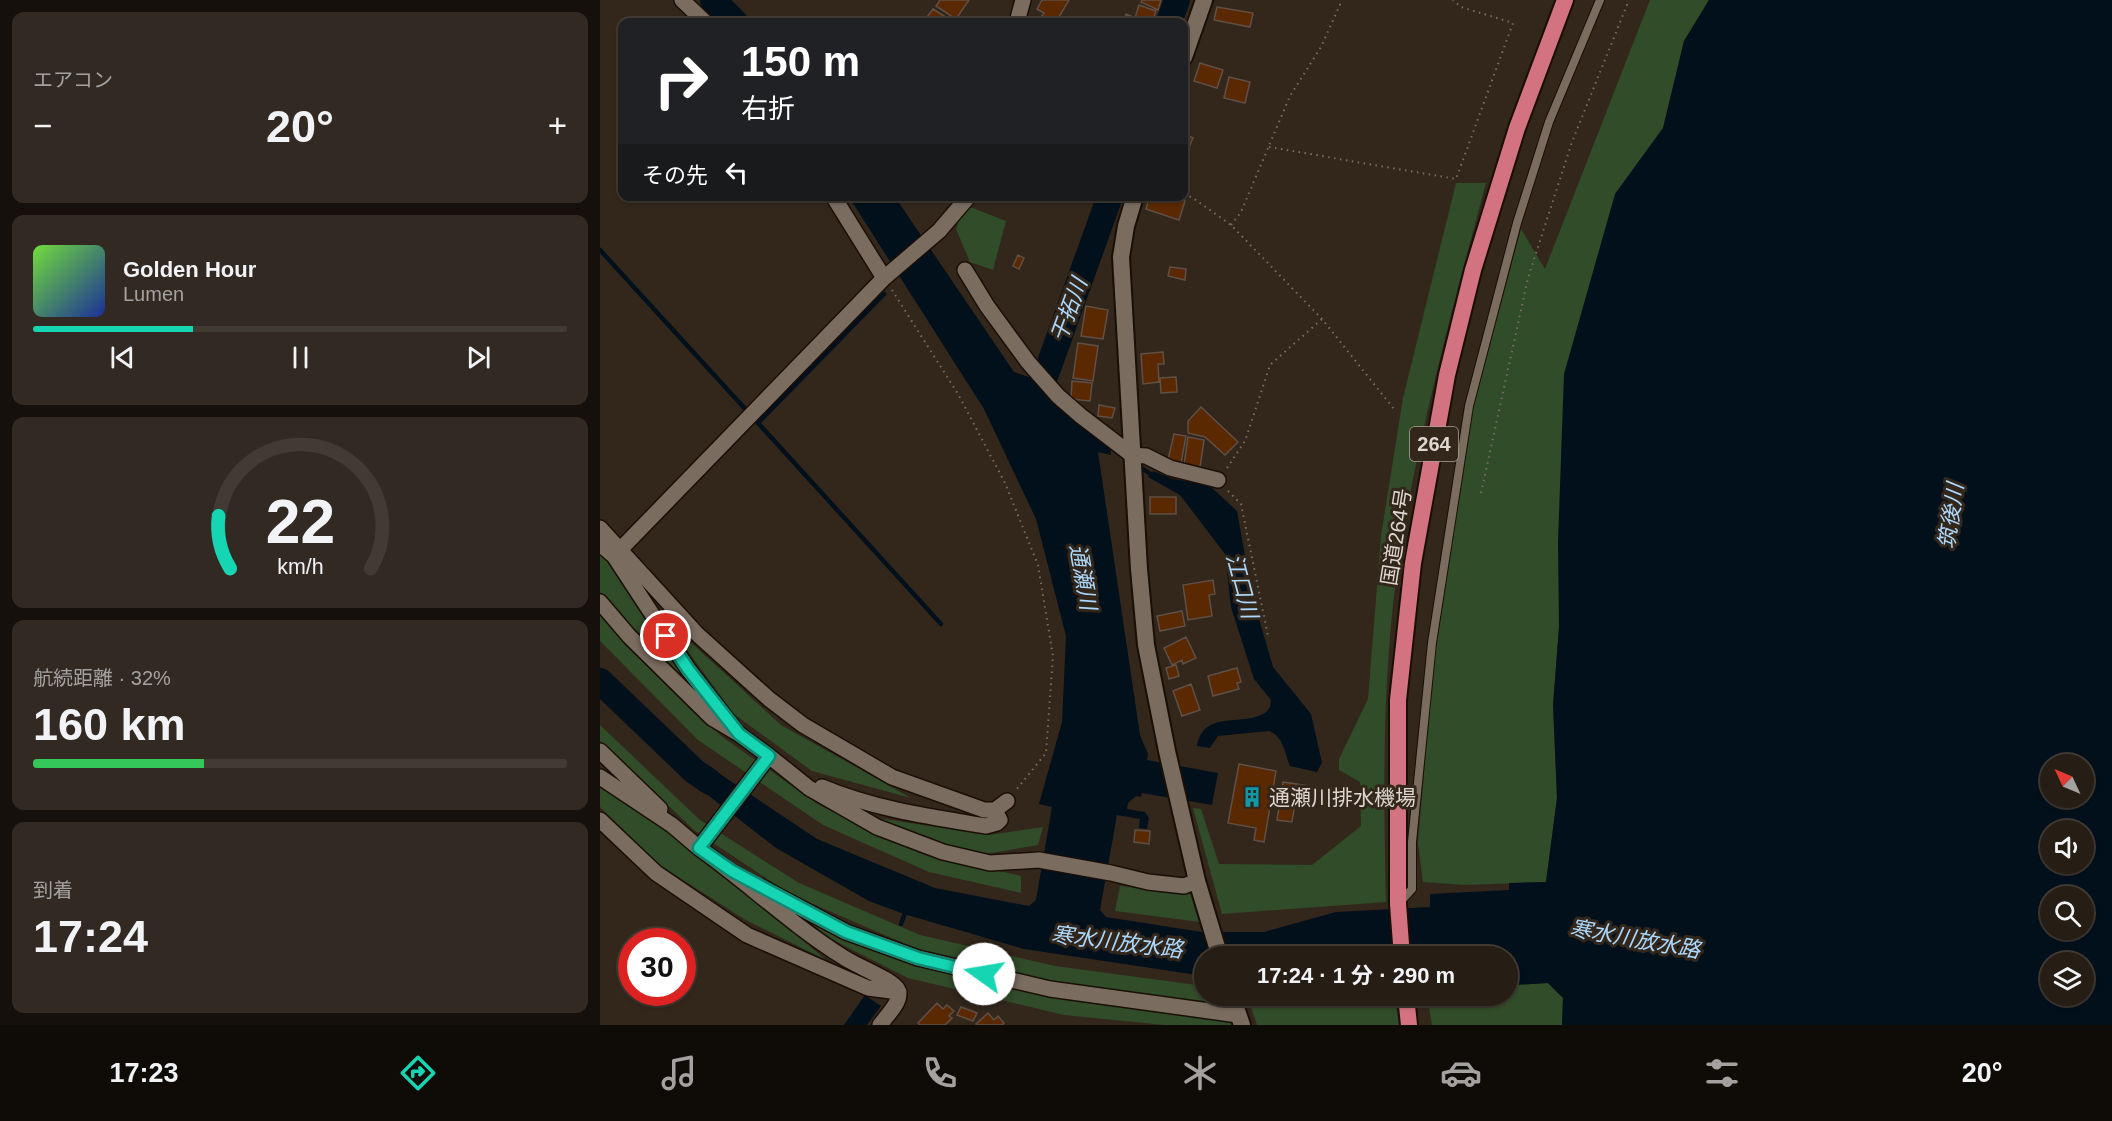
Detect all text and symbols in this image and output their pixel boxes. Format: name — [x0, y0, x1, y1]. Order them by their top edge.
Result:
text: 150 m — [741, 38, 860, 85]
icon: right — [642, 42, 720, 120]
text: エアコン — [33, 69, 113, 91]
text: 右折 — [741, 94, 795, 124]
text: 20° — [266, 101, 334, 152]
text: − — [33, 107, 52, 144]
text: + — [548, 107, 567, 144]
icon: left — [720, 156, 753, 189]
text: その先 — [642, 163, 708, 188]
text: Golden Hour — [123, 257, 256, 282]
water label: 干拓川 — [1046, 273, 1093, 345]
text: Lumen — [123, 283, 184, 305]
icon: previous — [106, 341, 139, 374]
icon: pause — [284, 341, 317, 374]
icon: next — [462, 341, 495, 374]
road number: 264 — [1410, 427, 1458, 461]
water label: 筑後川 — [1934, 480, 1968, 550]
street label: 国道264号 — [1377, 487, 1415, 587]
text: 22 — [265, 488, 335, 557]
water label: 通瀬川 — [1065, 542, 1101, 614]
water label: 江口川 — [1221, 551, 1263, 623]
text: km/h — [277, 556, 323, 580]
pin — [640, 610, 691, 661]
icon: arrive — [649, 619, 682, 652]
text: 航続距離 · 32% — [33, 667, 171, 689]
text: 160 km — [33, 699, 186, 750]
north arrow — [2040, 754, 2094, 808]
map controls — [2040, 754, 2094, 1006]
building icon: 通瀬川排水機場 — [1240, 785, 1264, 809]
place label: 通瀬川排水機場 — [1269, 786, 1416, 809]
button: sound — [2040, 820, 2094, 874]
text: 到着 — [33, 879, 73, 901]
button: search — [2040, 886, 2094, 940]
text: 17:24 — [33, 911, 148, 962]
water label: 寒水川放水路 — [1568, 915, 1704, 963]
water label: 寒水川放水路 — [1050, 922, 1186, 963]
speed limit sign: 30 — [618, 928, 696, 1006]
position arrow — [952, 942, 1016, 1006]
button: layers — [2040, 952, 2094, 1006]
text: 17:24 · 1 分 · 290 m — [1257, 963, 1455, 988]
icon: directions — [397, 1052, 439, 1094]
icon: music — [658, 1052, 700, 1094]
icon: phone — [919, 1052, 961, 1094]
icon: climate — [1179, 1052, 1221, 1094]
icon: car — [1440, 1052, 1482, 1094]
icon: filters — [1701, 1052, 1743, 1094]
text: 17:23 — [109, 1058, 178, 1088]
text: 20° — [1962, 1058, 2003, 1088]

